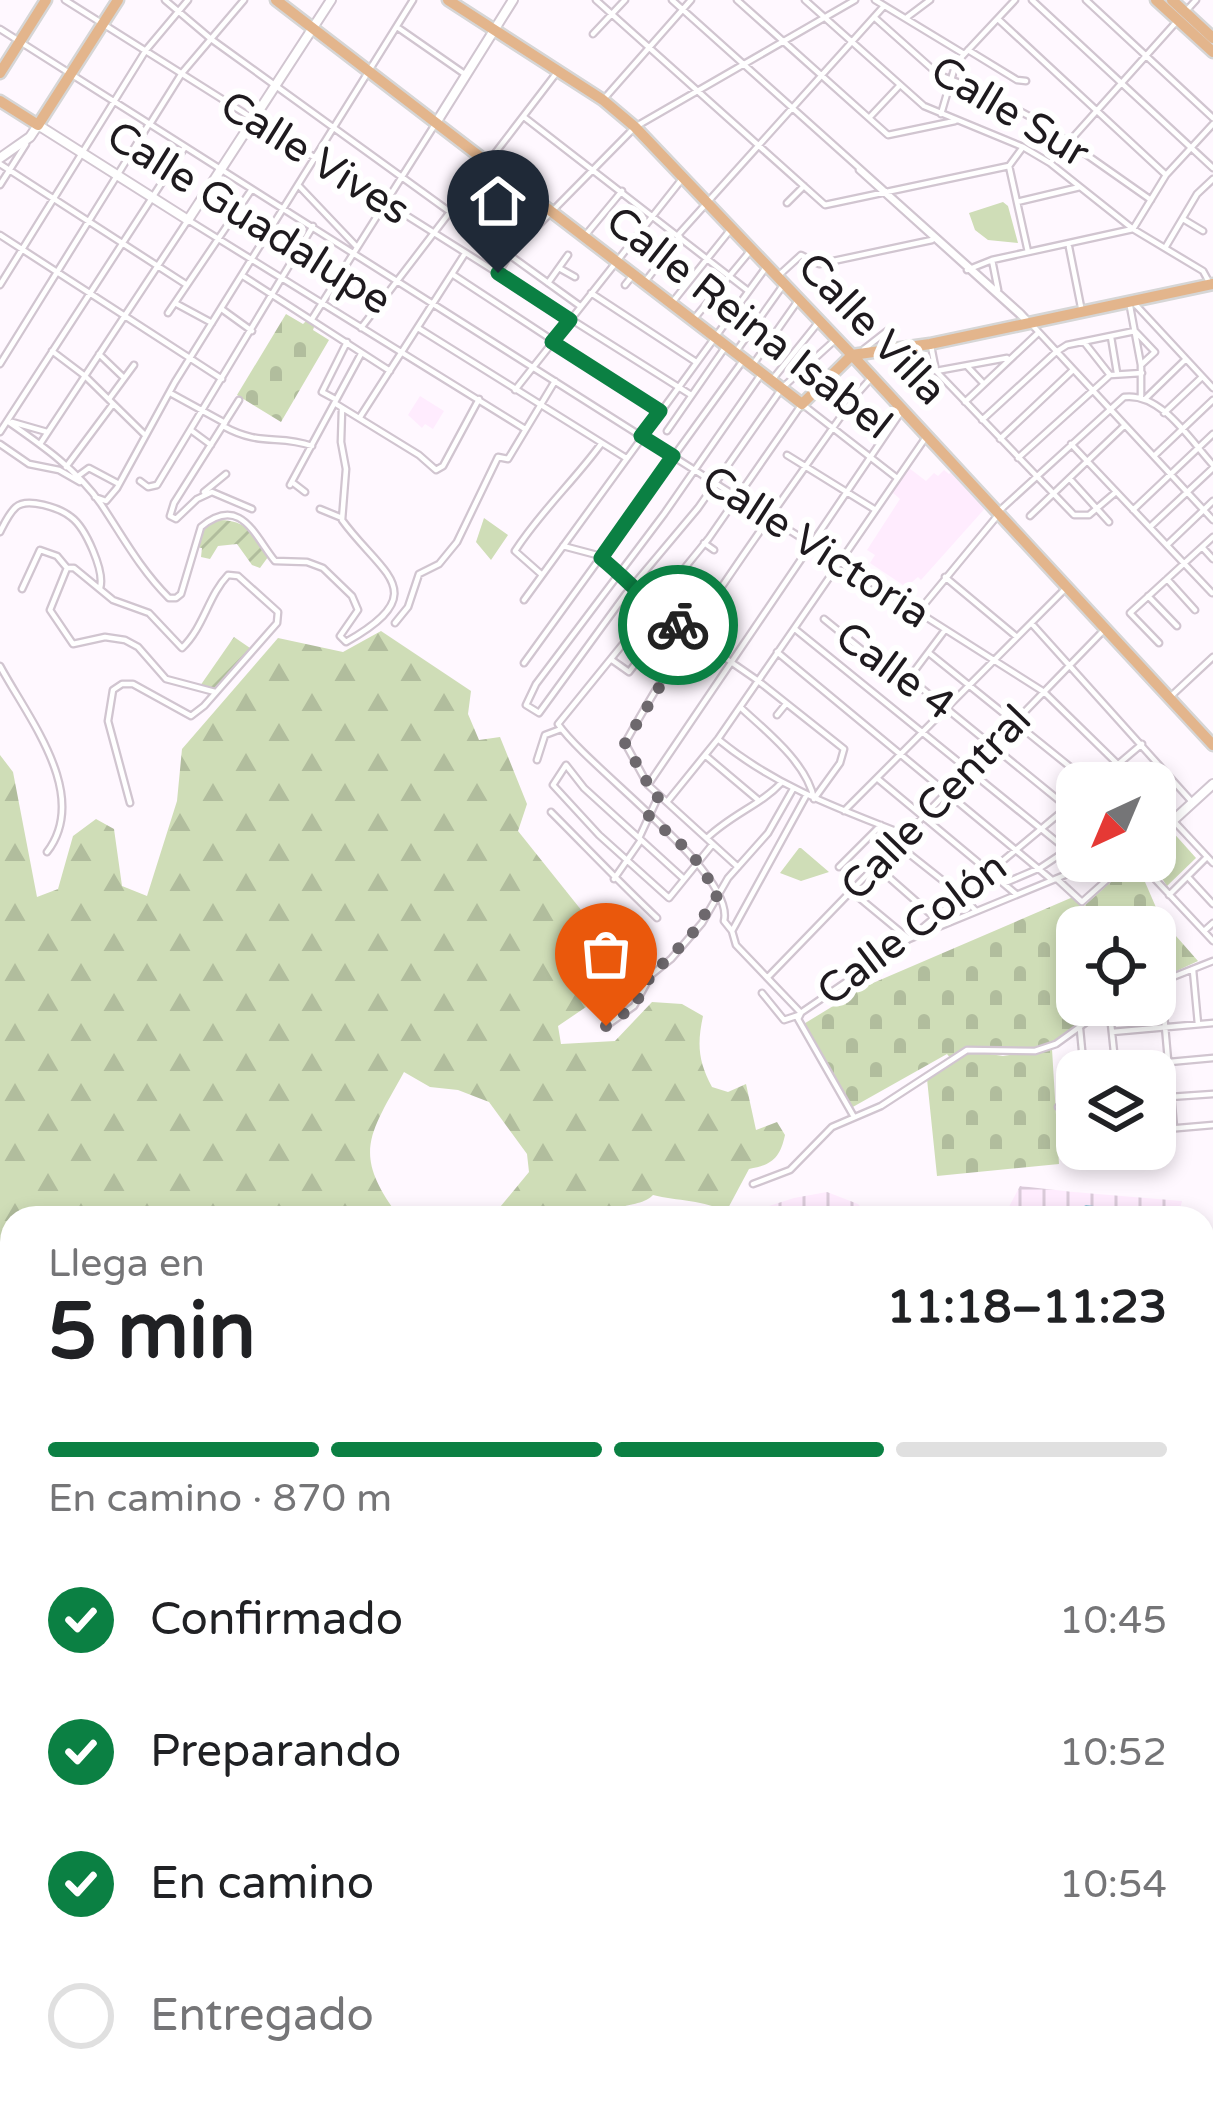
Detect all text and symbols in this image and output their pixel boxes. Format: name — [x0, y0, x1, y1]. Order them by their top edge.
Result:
street label: Calle Sur — [922, 45, 1098, 179]
street label: Calle Vives — [211, 80, 419, 236]
street label: Calle Guadalupe — [97, 110, 401, 326]
pin — [447, 150, 549, 273]
icon: home — [465, 168, 531, 234]
street label: Calle Reina Isabel — [596, 196, 902, 450]
street label: Calle Villa — [787, 242, 957, 416]
street label: Calle Victoria — [692, 454, 940, 640]
courier — [618, 565, 738, 685]
icon: bike — [645, 592, 711, 658]
street label: Calle 4 — [825, 611, 965, 731]
street label: Calle Central — [830, 695, 1042, 911]
north arrow — [1056, 762, 1176, 882]
map controls — [1056, 762, 1176, 1170]
street label: Calle Colón — [807, 841, 1017, 1017]
pin — [555, 903, 657, 1026]
button: locate — [1056, 906, 1176, 1026]
icon: bag — [573, 921, 639, 987]
button: layers — [1056, 1050, 1176, 1170]
text: Llega en — [48, 1240, 205, 1287]
text: 11:18–11:23 — [887, 1281, 1167, 1335]
text: 5 min — [48, 1285, 256, 1379]
text: En camino · 870 m — [48, 1475, 392, 1522]
icon: check — [48, 1587, 114, 1653]
text: Confirmado — [150, 1593, 403, 1647]
text: 10:45 — [1059, 1597, 1167, 1644]
icon: check — [48, 1719, 114, 1785]
text: Preparando — [150, 1725, 401, 1779]
text: 10:52 — [1059, 1729, 1167, 1776]
icon: check — [48, 1851, 114, 1917]
text: En camino — [150, 1857, 374, 1911]
text: 10:54 — [1059, 1861, 1167, 1908]
text: Entregado — [150, 1989, 374, 2043]

